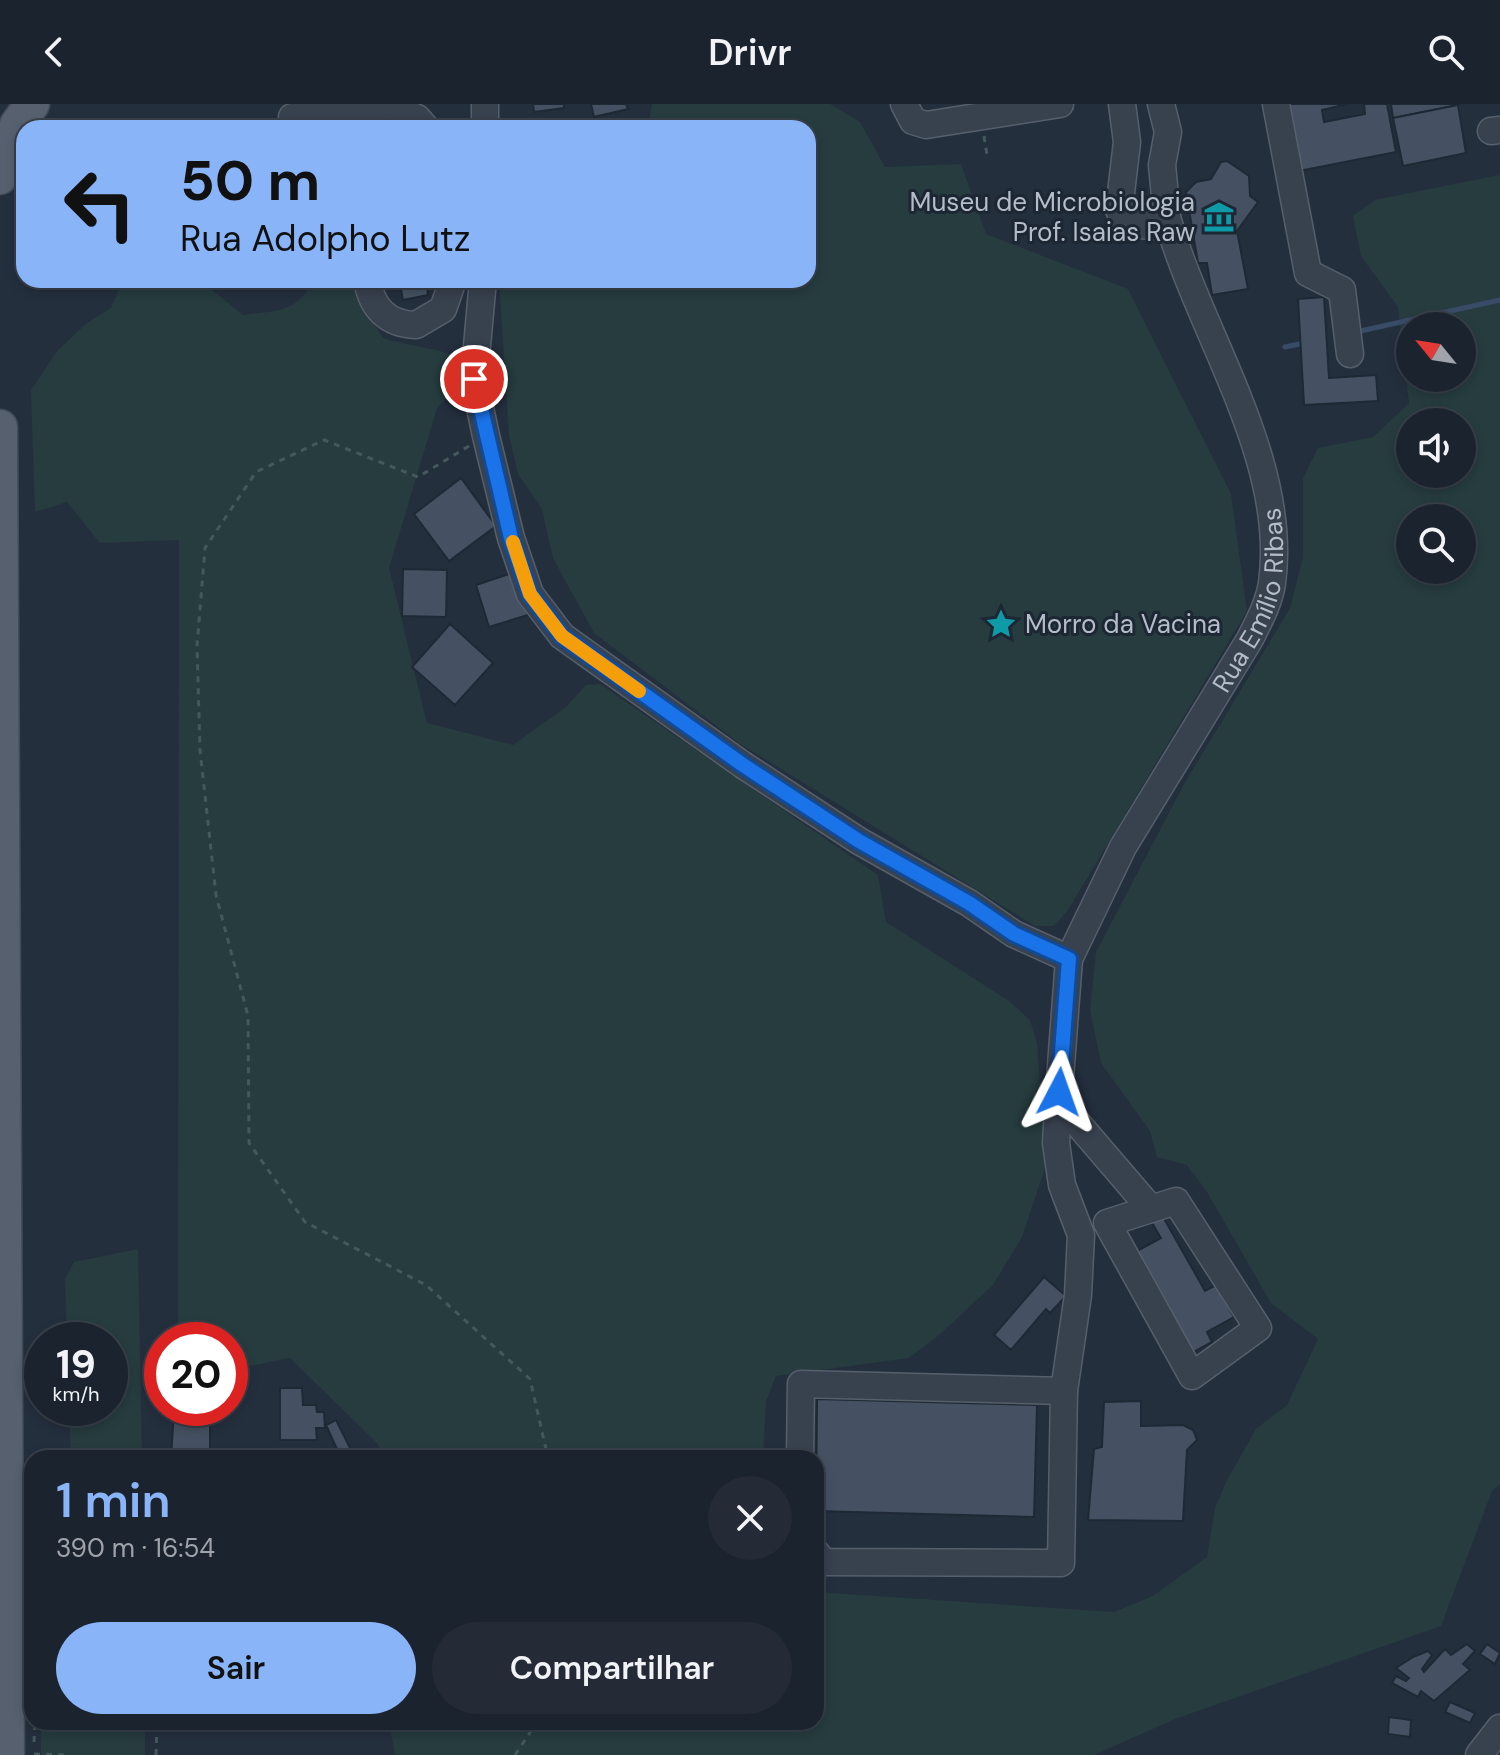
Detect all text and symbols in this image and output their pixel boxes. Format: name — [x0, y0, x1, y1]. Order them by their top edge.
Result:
text: Drivr — [708, 29, 792, 76]
icon: back — [32, 30, 76, 74]
icon: search — [1424, 30, 1468, 74]
text: 50 m — [180, 144, 320, 217]
icon: left — [48, 152, 152, 256]
place label: Museu de Microbiologia Prof. Isaias Raw — [910, 185, 1195, 249]
museum icon: Museu de Microbiologia Prof. Isaias Raw — [1202, 200, 1236, 234]
text: Rua Adolpho Lutz — [180, 215, 470, 262]
north arrow — [1396, 312, 1476, 392]
map controls — [1396, 312, 1476, 584]
pin — [440, 345, 508, 413]
icon: arrive — [452, 357, 496, 401]
button: sound — [1396, 408, 1476, 488]
button: search — [1396, 504, 1476, 584]
street label: Rua Emílio Ribas — [1205, 506, 1291, 699]
place icon: Morro da Vacina — [984, 607, 1018, 641]
place label: Morro da Vacina — [1025, 607, 1221, 641]
position arrow — [1017, 1050, 1101, 1134]
speed limit sign: 20 — [144, 1322, 248, 1426]
text: 19 — [56, 1338, 96, 1390]
text: km/h — [52, 1381, 100, 1407]
text: 1 min — [56, 1469, 171, 1532]
button: close — [708, 1476, 792, 1560]
text: 390 m · 16:54 — [56, 1531, 215, 1565]
button: Sair — [56, 1622, 416, 1714]
button: Compartilhar — [432, 1622, 792, 1714]

